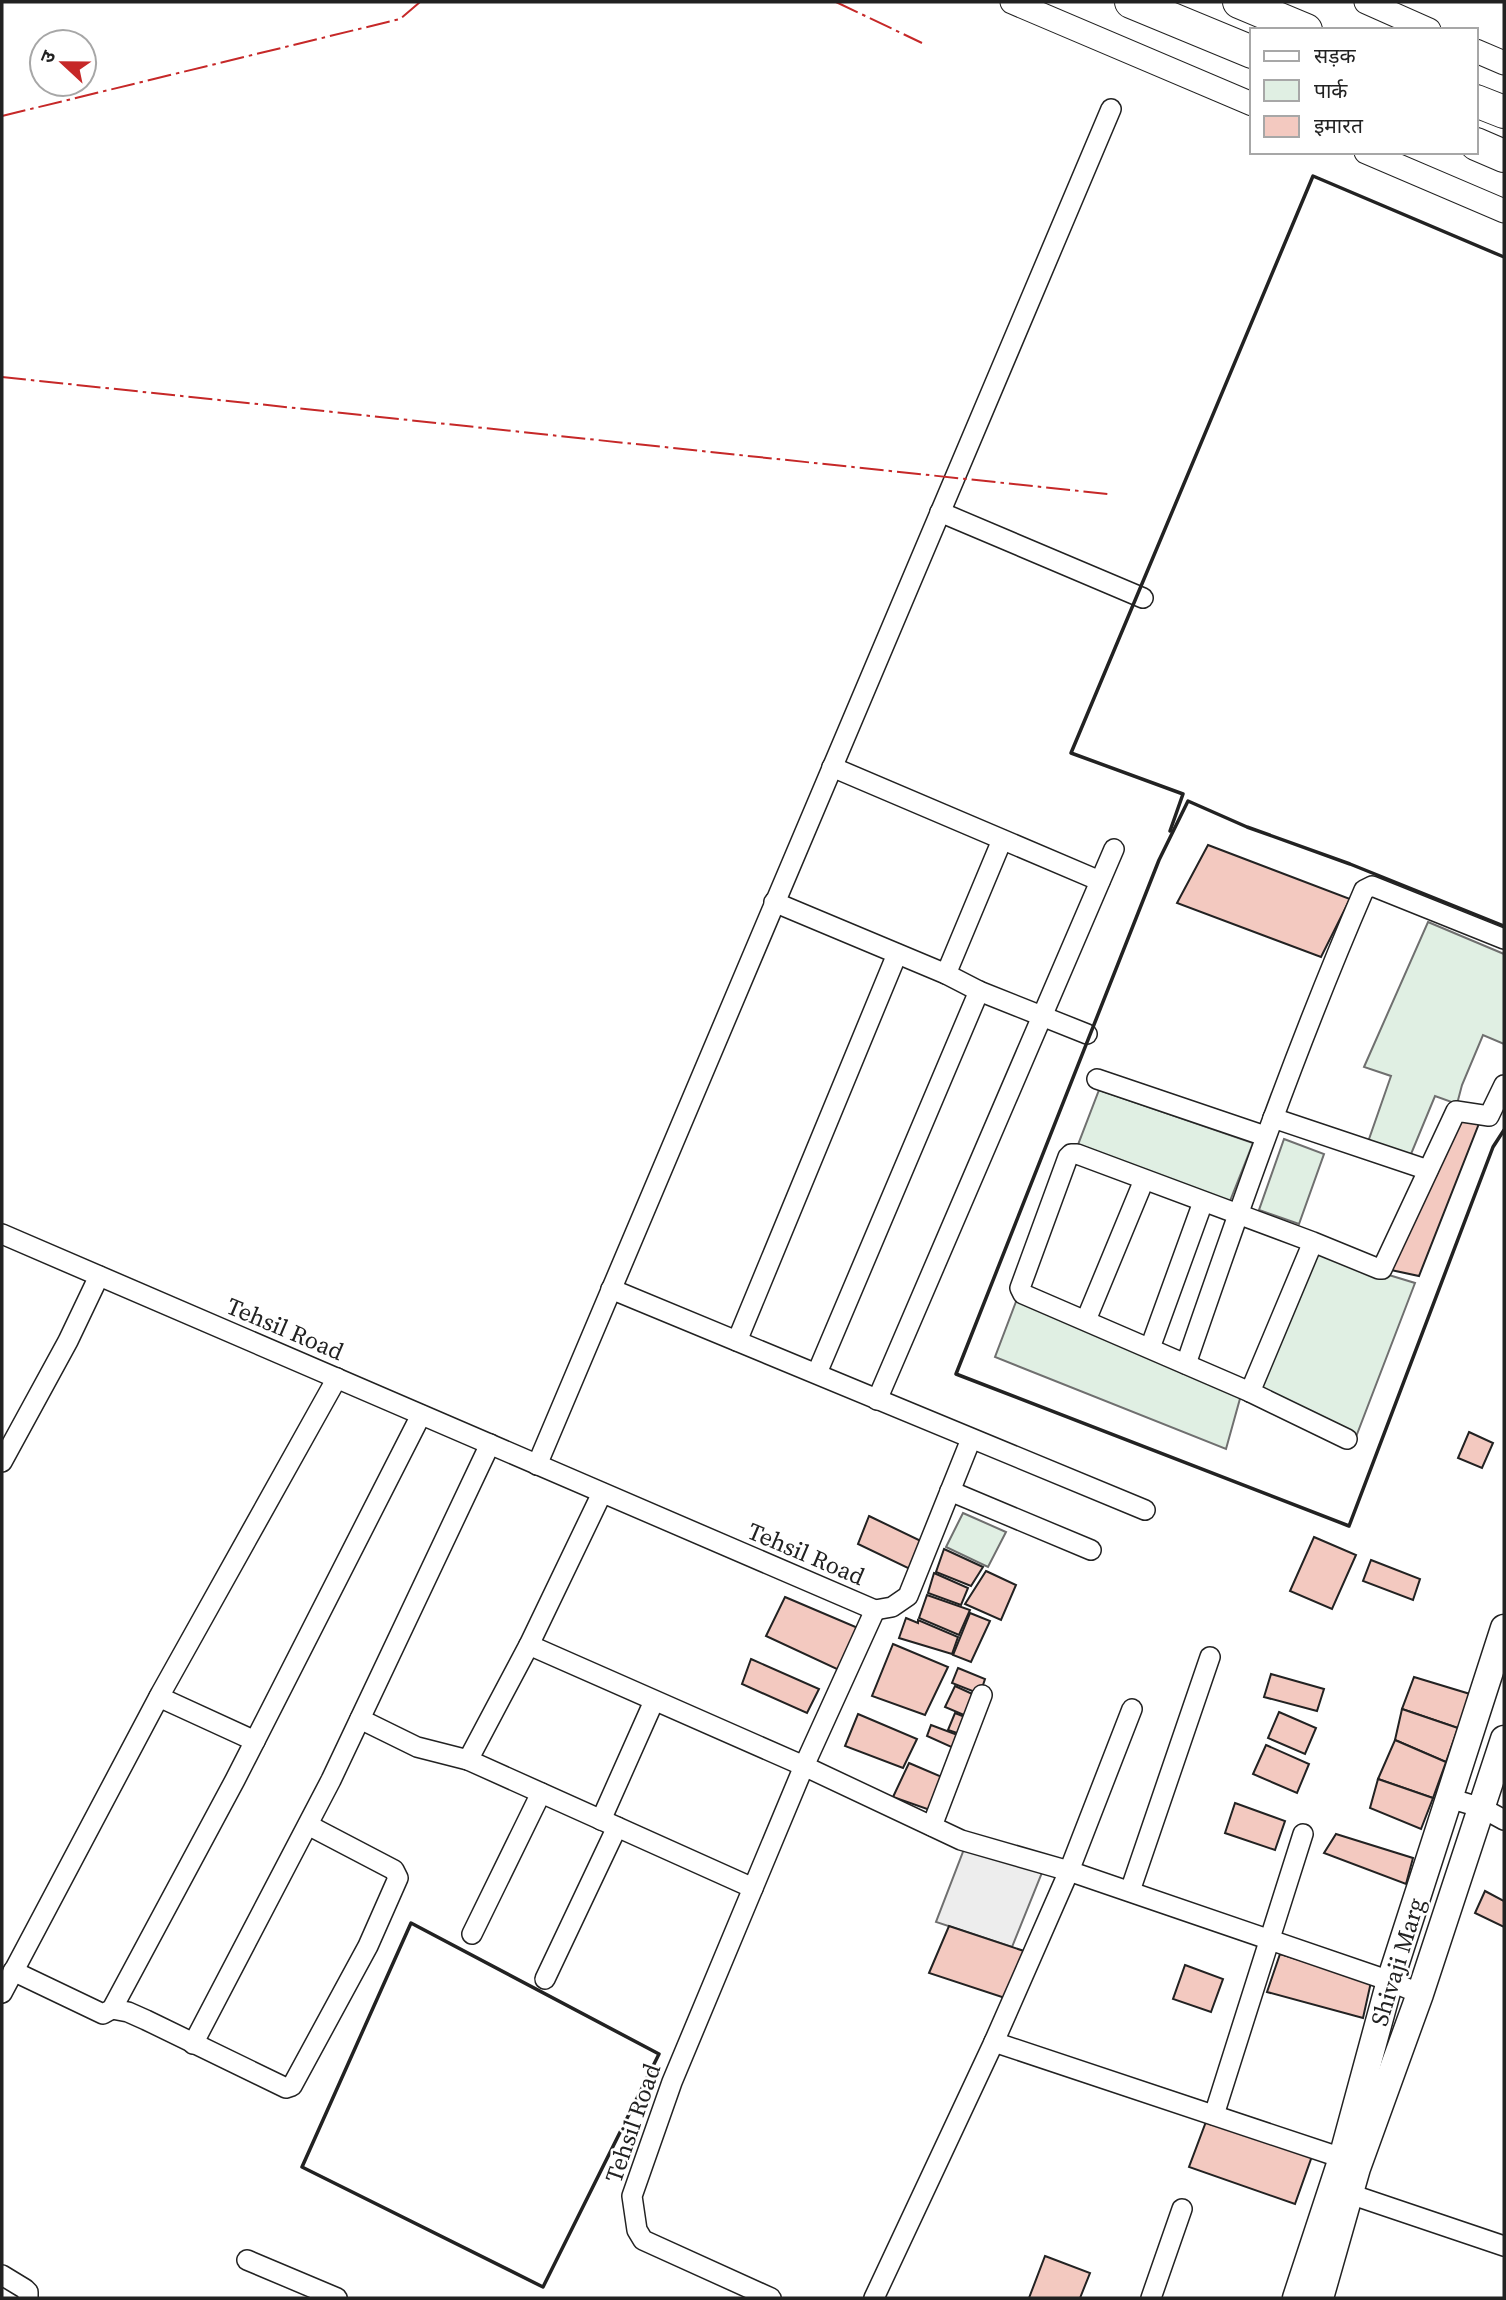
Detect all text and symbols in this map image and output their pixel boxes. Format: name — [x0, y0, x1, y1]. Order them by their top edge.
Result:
north arrow — [28, 28, 98, 98]
legend — [1250, 28, 1478, 154]
text: सड़क — [1314, 41, 1356, 70]
text: उ — [33, 46, 62, 67]
text: पार्क — [1314, 76, 1348, 105]
text: इमारत — [1314, 111, 1364, 140]
street label: Tehsil Road — [222, 1289, 349, 1368]
street label: Tehsil Road — [743, 1514, 870, 1593]
street label: Shivaji Marg — [1362, 1894, 1433, 2030]
street label: Tehsil Road — [597, 2059, 668, 2187]

